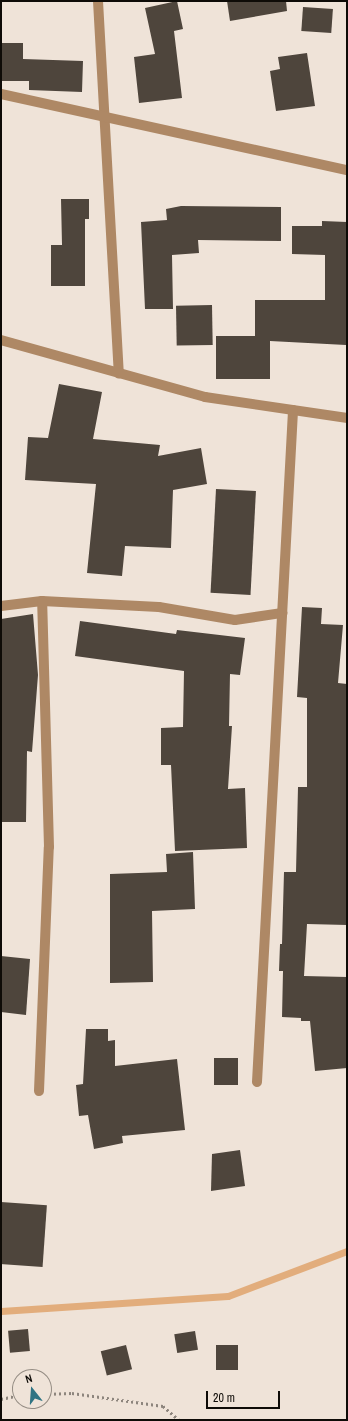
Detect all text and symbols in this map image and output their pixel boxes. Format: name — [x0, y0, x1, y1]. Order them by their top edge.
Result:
north arrow — [12, 1369, 52, 1409]
text: N — [24, 1371, 34, 1386]
scale bar — [208, 1383, 282, 1409]
text: 20 m — [213, 1390, 235, 1406]

